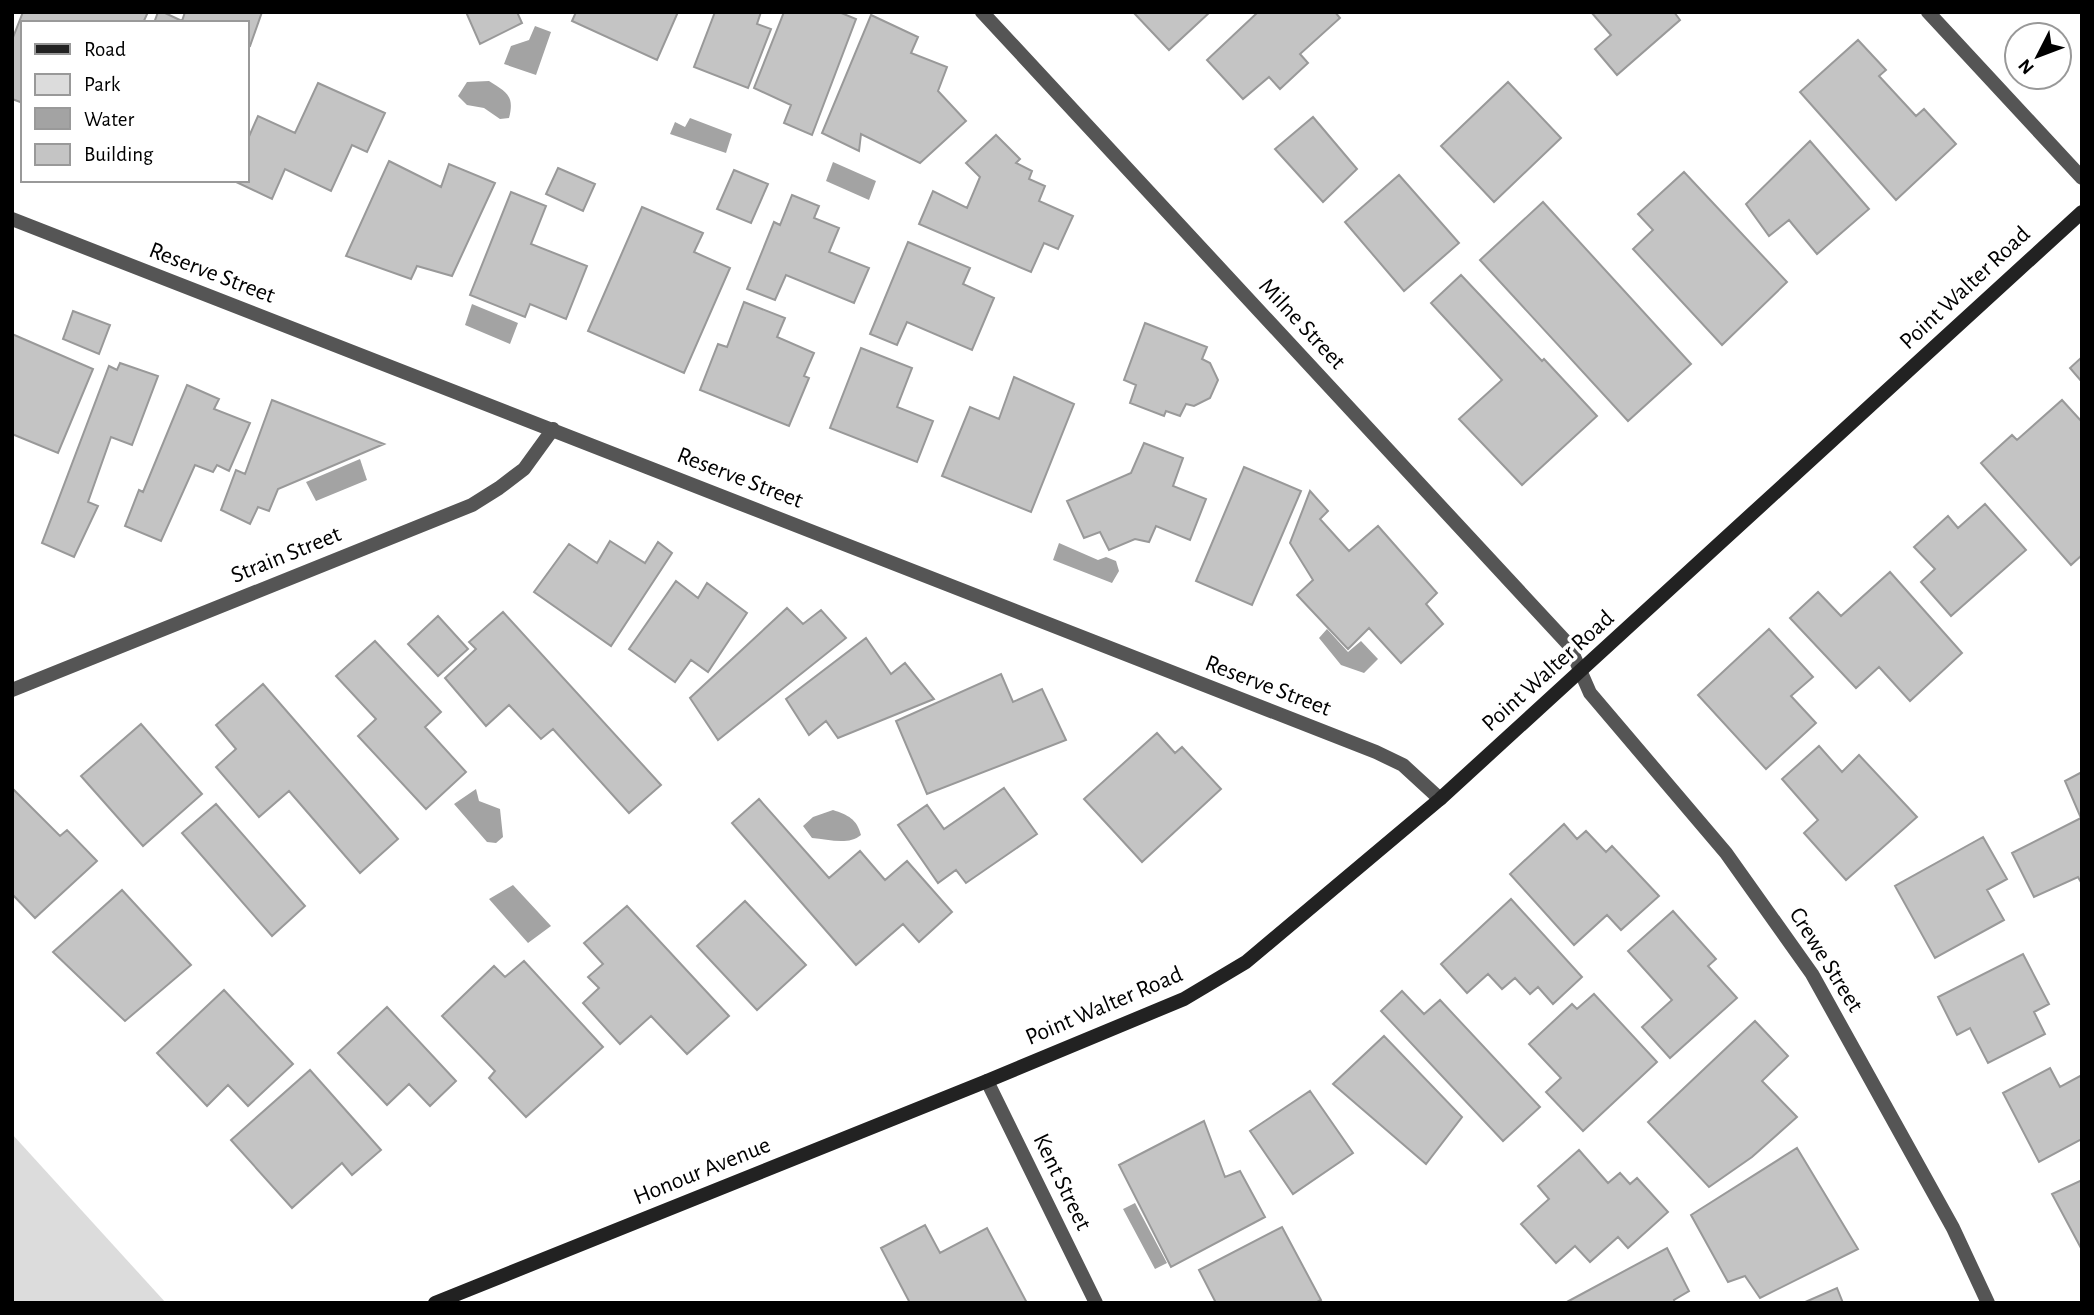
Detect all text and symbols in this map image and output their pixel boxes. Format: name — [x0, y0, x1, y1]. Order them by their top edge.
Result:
legend — [21, 21, 248, 182]
north arrow — [2003, 21, 2073, 91]
text: Road — [84, 39, 126, 60]
text: N — [2015, 55, 2038, 78]
text: Park — [84, 74, 121, 95]
text: Water — [84, 109, 134, 130]
text: Building — [84, 144, 154, 165]
street label: Point Walter Road — [1895, 222, 2035, 354]
street label: Reserve Street — [146, 238, 279, 308]
street label: Milne Street — [1254, 274, 1350, 374]
street label: Reserve Street — [674, 443, 807, 513]
street label: Strain Street — [228, 522, 345, 588]
street label: Point Walter Road — [1478, 606, 1618, 736]
street label: Reserve Street — [1202, 651, 1335, 721]
street label: Crewe Street — [1785, 904, 1868, 1017]
street label: Point Walter Road — [1022, 962, 1186, 1050]
street label: Kent Street — [1028, 1130, 1096, 1234]
street label: Honour Avenue — [630, 1133, 774, 1209]

